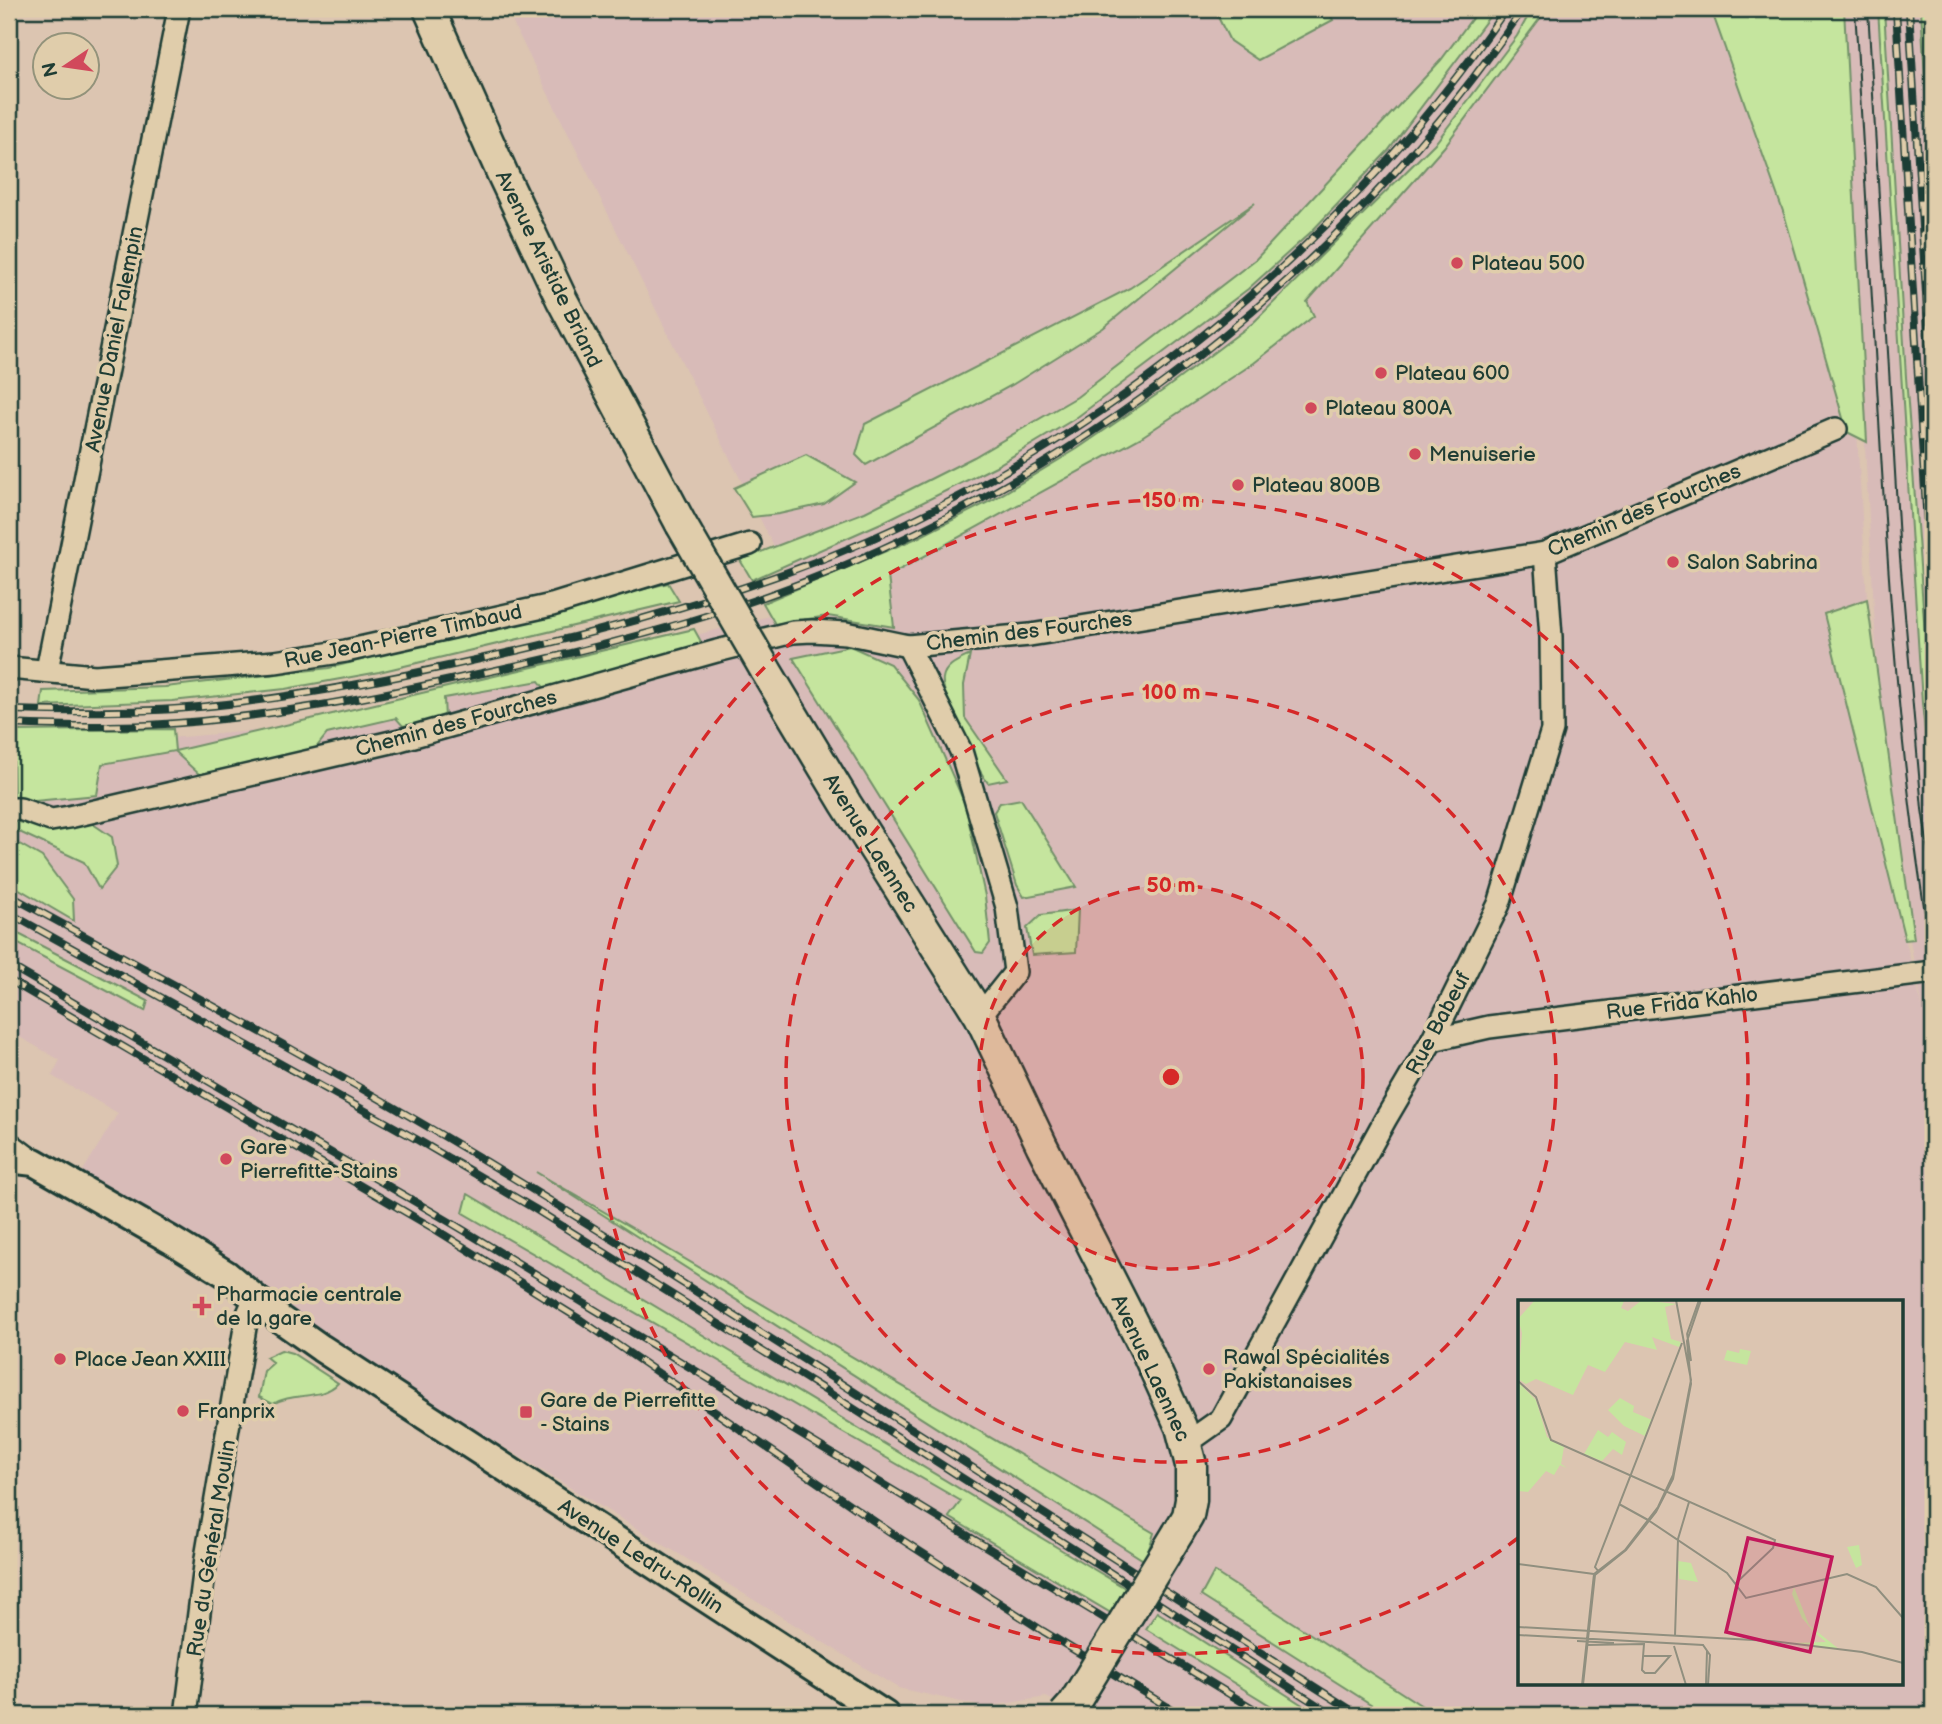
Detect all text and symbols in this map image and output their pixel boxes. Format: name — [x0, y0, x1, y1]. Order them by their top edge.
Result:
north arrow — [32, 32, 102, 102]
text: N — [38, 60, 64, 79]
street label: Avenue Aristide Briand — [490, 167, 607, 372]
street label: Avenue Daniel Falempin — [80, 224, 149, 454]
place label: Plateau 500 — [1471, 251, 1585, 276]
marker: Plateau 500 — [1449, 255, 1465, 271]
place label: Plateau 600 — [1395, 361, 1510, 386]
marker: Plateau 600 — [1373, 365, 1389, 381]
place label: Plateau 800A — [1325, 396, 1452, 421]
marker: Plateau 800A — [1303, 400, 1319, 416]
place label: Menuiserie — [1429, 442, 1536, 467]
marker: Menuiserie — [1407, 446, 1423, 462]
street label: Chemin des Fourches — [1544, 458, 1745, 562]
place label: Plateau 800B — [1252, 473, 1380, 498]
marker: Plateau 800B — [1230, 477, 1246, 493]
text: 150 m — [1142, 488, 1200, 513]
place label: Salon Sabrina — [1687, 550, 1818, 575]
marker: Salon Sabrina — [1665, 554, 1681, 570]
street label: Rue Jean-Pierre Timbaud — [282, 599, 524, 674]
street label: Chemin des Fourches — [925, 606, 1134, 657]
text: 100 m — [1142, 680, 1200, 705]
street label: Chemin des Fourches — [353, 685, 560, 762]
street label: Avenue Laennec — [818, 769, 923, 917]
text: 50 m — [1147, 873, 1195, 898]
street label: Rue Babeuf — [1401, 967, 1476, 1079]
street label: Rue Frida Kahlo — [1605, 982, 1759, 1025]
centre of rings — [1159, 1065, 1183, 1089]
place label: Gare Pierrefitte-Stains — [240, 1135, 398, 1184]
marker: Gare Pierrefitte-Stains — [218, 1151, 234, 1167]
place label: Pharmacie centrale de la gare — [216, 1282, 402, 1331]
street label: Avenue Laennec — [1106, 1291, 1196, 1446]
marker: Pharmacie centrale de la gare — [194, 1298, 210, 1314]
inset map — [1518, 1300, 1904, 1686]
place label: Rawal Spécialités Pakistanaises — [1223, 1345, 1390, 1394]
place label: Place Jean XXIII — [74, 1347, 226, 1372]
marker: Place Jean XXIII — [52, 1351, 68, 1367]
marker: Rawal Spécialités Pakistanaises — [1201, 1361, 1217, 1377]
place label: Gare de Pierrefitte - Stains — [540, 1388, 716, 1437]
place label: Franprix — [197, 1399, 275, 1424]
marker: Franprix — [175, 1403, 191, 1419]
marker: Gare de Pierrefitte - Stains — [518, 1404, 534, 1420]
street label: Rue du Général Moulin — [182, 1438, 241, 1658]
street label: Avenue Ledru-Rollin — [553, 1494, 728, 1619]

